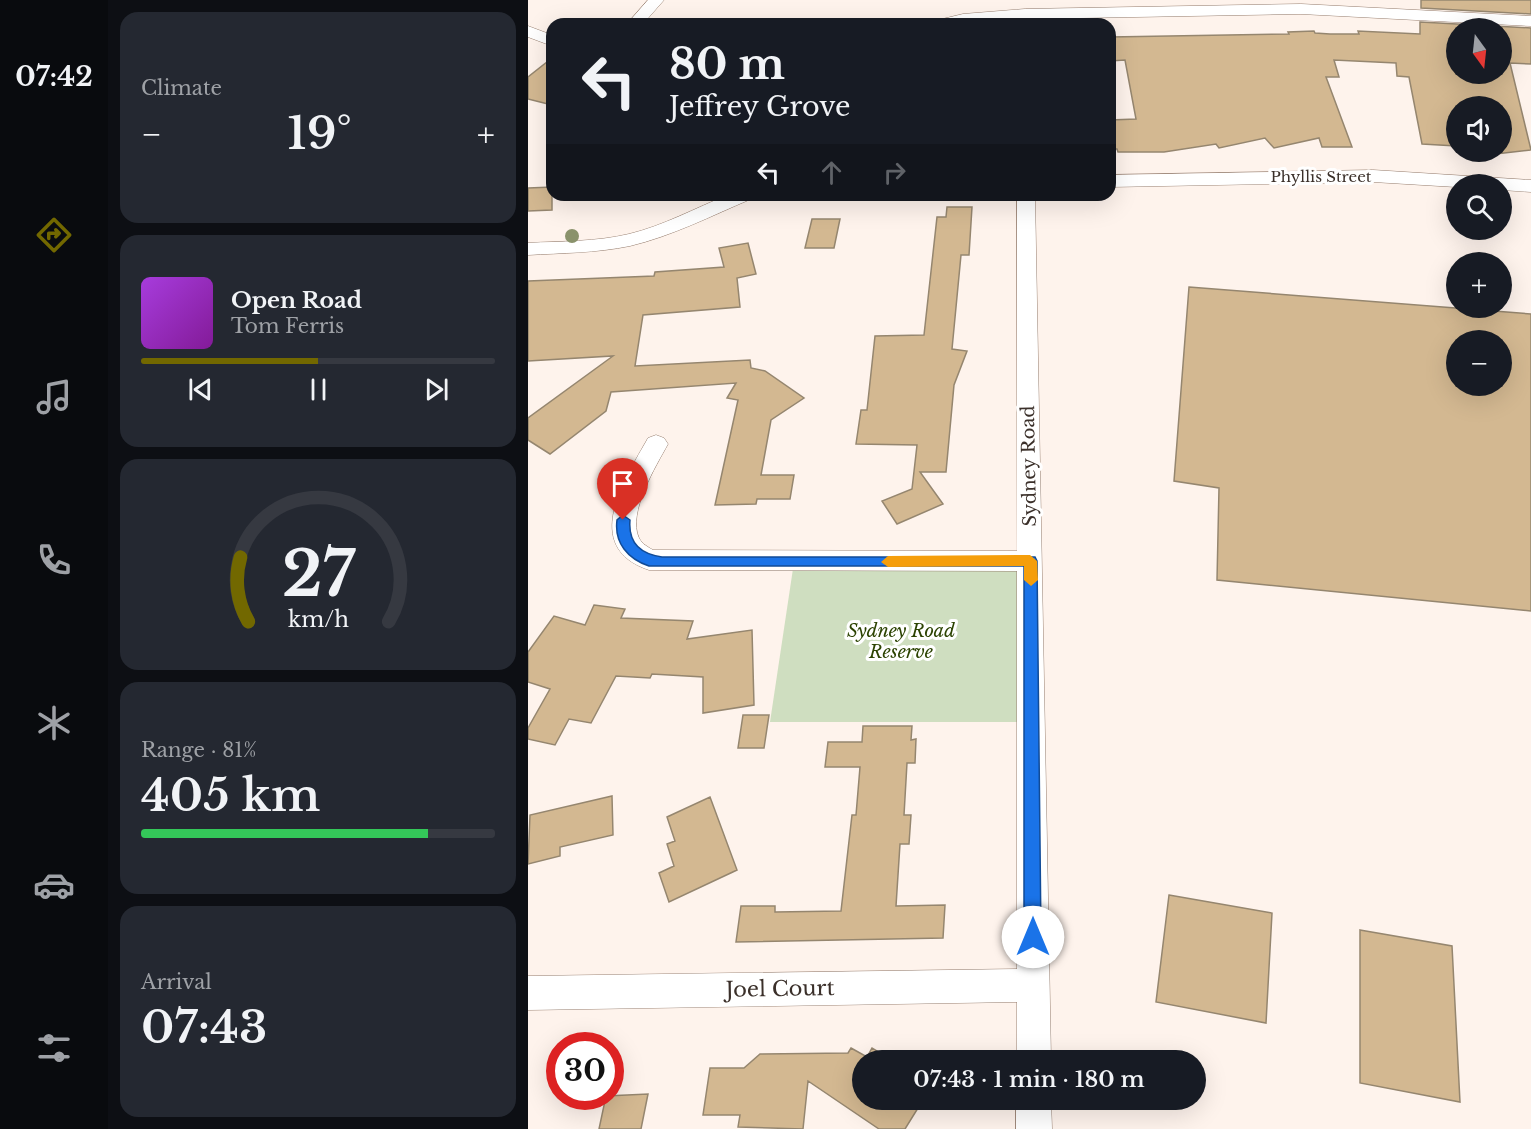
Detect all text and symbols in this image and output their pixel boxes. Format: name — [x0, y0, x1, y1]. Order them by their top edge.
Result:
north arrow — [1446, 18, 1512, 84]
map controls — [1446, 18, 1512, 396]
text: 80 m — [669, 38, 785, 90]
icon: left — [570, 42, 648, 120]
text: 07:42 — [15, 60, 93, 93]
text: Climate — [141, 76, 222, 100]
text: Jeffrey Grove — [669, 90, 851, 123]
button: sound — [1446, 96, 1512, 162]
text: 19° — [287, 105, 352, 161]
text: − — [141, 114, 162, 155]
text: + — [477, 114, 495, 155]
icon: left — [752, 156, 785, 189]
icon: ahead — [815, 156, 848, 189]
icon: right — [878, 156, 911, 189]
street label: Phyllis Street — [1271, 167, 1372, 186]
button: search — [1446, 174, 1512, 240]
icon: directions — [33, 214, 75, 256]
button: + — [1446, 252, 1512, 318]
text: Open Road — [231, 287, 362, 314]
text: Tom Ferris — [231, 314, 344, 338]
button: − — [1446, 330, 1512, 396]
icon: previous — [184, 373, 217, 406]
icon: pause — [302, 373, 335, 406]
icon: next — [420, 373, 453, 406]
icon: music — [33, 376, 75, 418]
street label: Sydney Road — [1017, 405, 1041, 527]
pin — [597, 458, 648, 520]
icon: arrive — [606, 467, 639, 500]
text: 27 — [282, 535, 355, 613]
icon: phone — [33, 539, 75, 581]
text: km/h — [288, 606, 349, 633]
park label: Sydney Road Reserve — [847, 620, 955, 663]
icon: climate — [33, 702, 75, 744]
text: Range · 81% — [141, 738, 257, 762]
text: 405 km — [141, 767, 320, 823]
icon: car — [33, 864, 75, 906]
position arrow — [1001, 905, 1065, 969]
text: Arrival — [141, 970, 212, 994]
street label: Joel Court — [722, 975, 835, 1003]
text: 07:43 — [141, 999, 267, 1055]
icon: filters — [33, 1027, 75, 1069]
speed limit sign: 30 — [546, 1032, 624, 1110]
text: 07:43 · 1 min · 180 m — [913, 1066, 1145, 1093]

